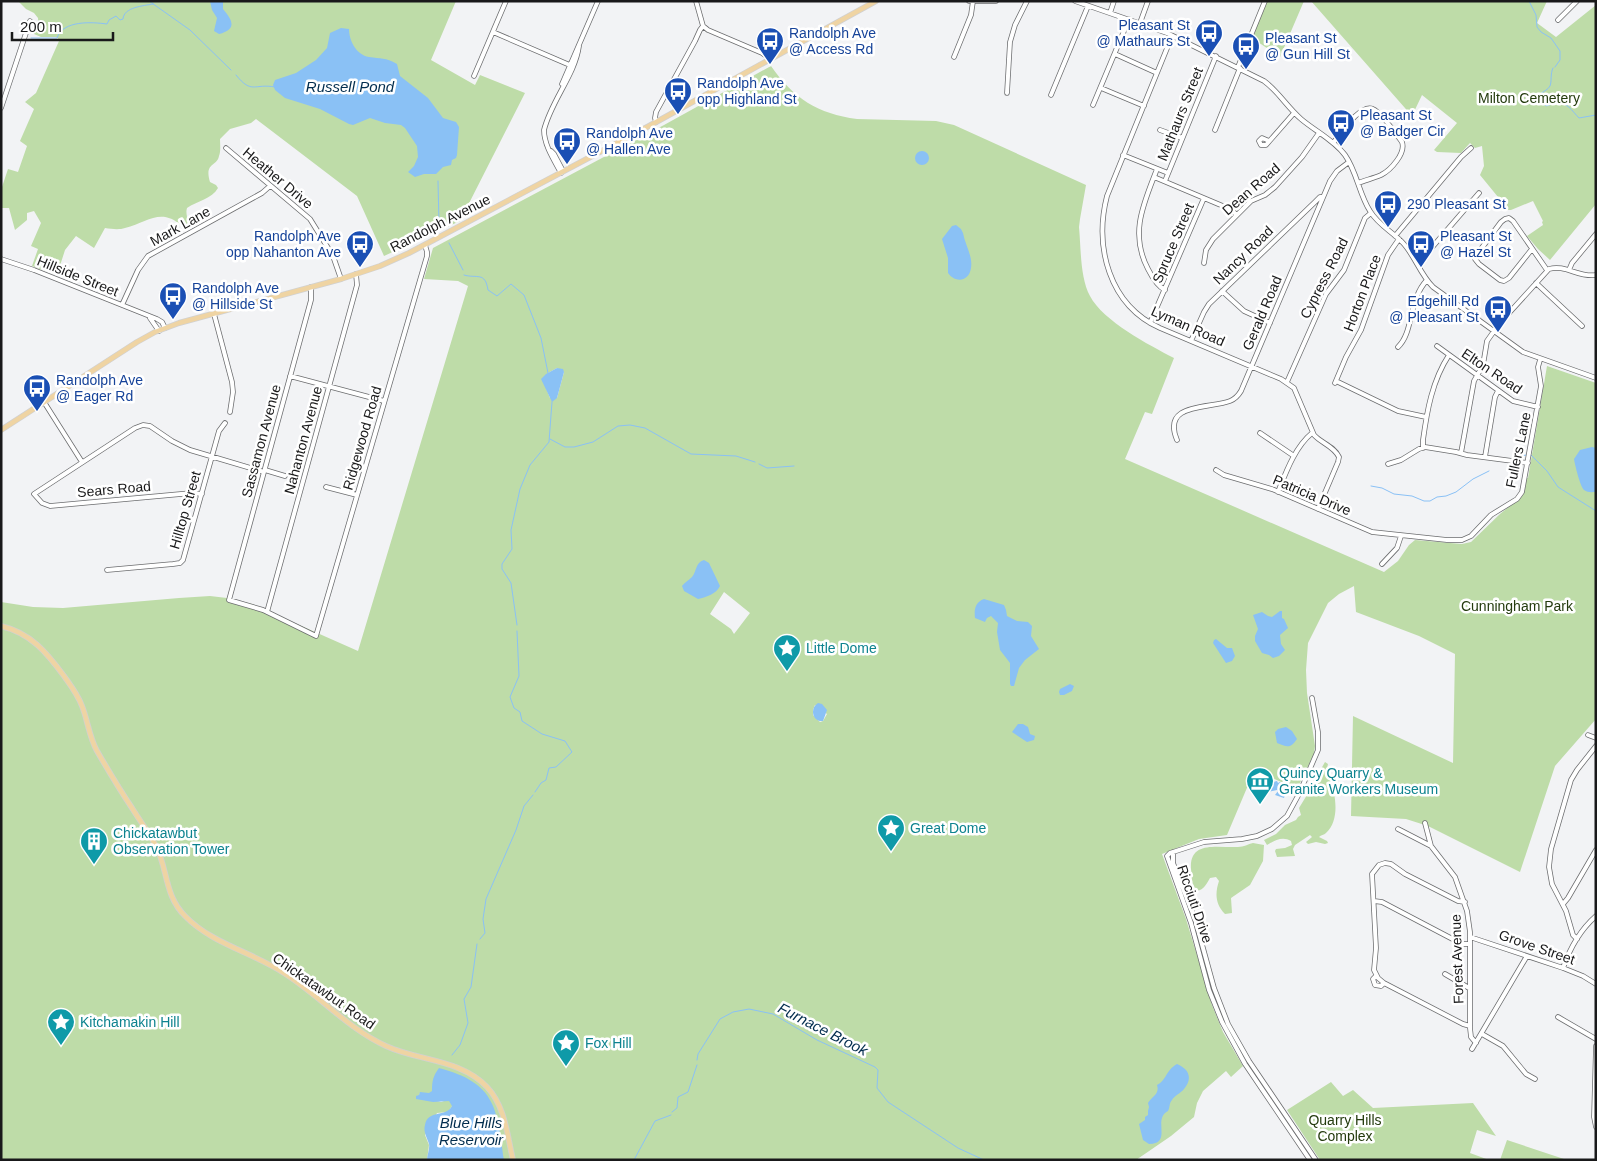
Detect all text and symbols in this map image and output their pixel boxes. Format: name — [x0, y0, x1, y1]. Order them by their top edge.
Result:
scale bar — [12, 10, 114, 42]
place label: Pleasant St @ Mathaurs St — [1096, 17, 1190, 49]
text: 200 m — [20, 18, 62, 35]
bus stop icon: Pleasant St @ Mathaurs St — [1194, 18, 1224, 57]
place label: Randolph Ave @ Access Rd — [789, 25, 876, 57]
bus stop icon: Randolph Ave @ Access Rd — [755, 26, 785, 65]
place label: Pleasant St @ Gun Hill St — [1265, 30, 1350, 62]
bus stop icon: Pleasant St @ Gun Hill St — [1231, 31, 1261, 70]
street label: Mathaurs Street — [1154, 65, 1206, 163]
place label: Randolph Ave opp Highland St — [697, 75, 797, 107]
bus stop icon: Randolph Ave opp Highland St — [663, 76, 693, 115]
water label: Russell Pond — [306, 78, 395, 95]
park label: Milton Cemetery — [1478, 90, 1580, 106]
place label: Pleasant St @ Badger Cir — [1360, 107, 1445, 139]
bus stop icon: Pleasant St @ Badger Cir — [1326, 108, 1356, 147]
place label: Randolph Ave @ Hallen Ave — [586, 125, 673, 157]
bus stop icon: Randolph Ave @ Hallen Ave — [552, 126, 582, 165]
street label: Heather Drive — [240, 144, 316, 212]
street label: Dean Road — [1219, 160, 1283, 218]
bus stop icon: 290 Pleasant St — [1373, 189, 1403, 228]
street label: Randolph Avenue — [387, 191, 493, 255]
place label: 290 Pleasant St — [1407, 196, 1506, 212]
street label: Spruce Street — [1149, 200, 1197, 286]
street label: Mark Lane — [147, 203, 213, 249]
street label: Nancy Road — [1210, 222, 1276, 288]
place label: Randolph Ave opp Nahanton Ave — [226, 228, 341, 260]
place label: Pleasant St @ Hazel St — [1440, 228, 1512, 260]
bus stop icon: Randolph Ave opp Nahanton Ave — [345, 229, 375, 268]
bus stop icon: Pleasant St @ Hazel St — [1406, 229, 1436, 268]
street label: Cypress Road — [1297, 235, 1351, 321]
street label: Hillside Street — [35, 252, 121, 300]
street label: Horton Place — [1340, 252, 1384, 334]
street label: Gerald Road — [1239, 273, 1285, 353]
place label: Randolph Ave @ Hillside St — [192, 280, 279, 312]
bus stop icon: Randolph Ave @ Hillside St — [158, 281, 188, 320]
place label: Edgehill Rd @ Pleasant St — [1389, 293, 1479, 325]
bus stop icon: Edgehill Rd @ Pleasant St — [1483, 294, 1513, 333]
street label: Lyman Road — [1149, 303, 1227, 349]
street label: Elton Road — [1459, 345, 1525, 397]
place label: Randolph Ave @ Eager Rd — [56, 372, 143, 404]
bus stop icon: Randolph Ave @ Eager Rd — [22, 373, 52, 412]
street label: Sassamon Avenue — [238, 382, 284, 499]
street label: Nahanton Avenue — [281, 384, 325, 496]
street label: Ridgewood Road — [340, 384, 384, 492]
street label: Fullers Lane — [1502, 410, 1534, 489]
street label: Hilltop Street — [166, 469, 204, 551]
street label: Patricia Drive — [1271, 471, 1354, 519]
street label: Sears Road — [76, 478, 152, 500]
park label: Cunningham Park — [1461, 598, 1574, 614]
place icon: Little Dome — [772, 633, 802, 672]
place label: Little Dome — [806, 640, 877, 656]
place label: Quincy Quarry & Granite Workers Museum — [1279, 765, 1438, 797]
museum icon: Quincy Quarry & Granite Workers Museum — [1245, 766, 1275, 805]
place icon: Great Dome — [876, 813, 906, 852]
place label: Great Dome — [910, 820, 986, 836]
place label: Chickatawbut Observation Tower — [113, 825, 230, 857]
building icon: Chickatawbut Observation Tower — [79, 826, 109, 865]
street label: Ricciuti Drive — [1174, 863, 1216, 945]
street label: Forest Avenue — [1447, 914, 1467, 1004]
street label: Grove Street — [1497, 927, 1577, 968]
street label: Chickatawbut Road — [270, 950, 378, 1032]
water label: Furnace Brook — [775, 999, 872, 1060]
place icon: Kitchamakin Hill — [46, 1007, 76, 1046]
place label: Kitchamakin Hill — [80, 1014, 180, 1030]
place icon: Fox Hill — [551, 1028, 581, 1067]
place label: Fox Hill — [585, 1035, 632, 1051]
park label: Quarry Hills Complex — [1308, 1112, 1382, 1144]
water label: Blue Hills Reservoir — [439, 1114, 504, 1148]

